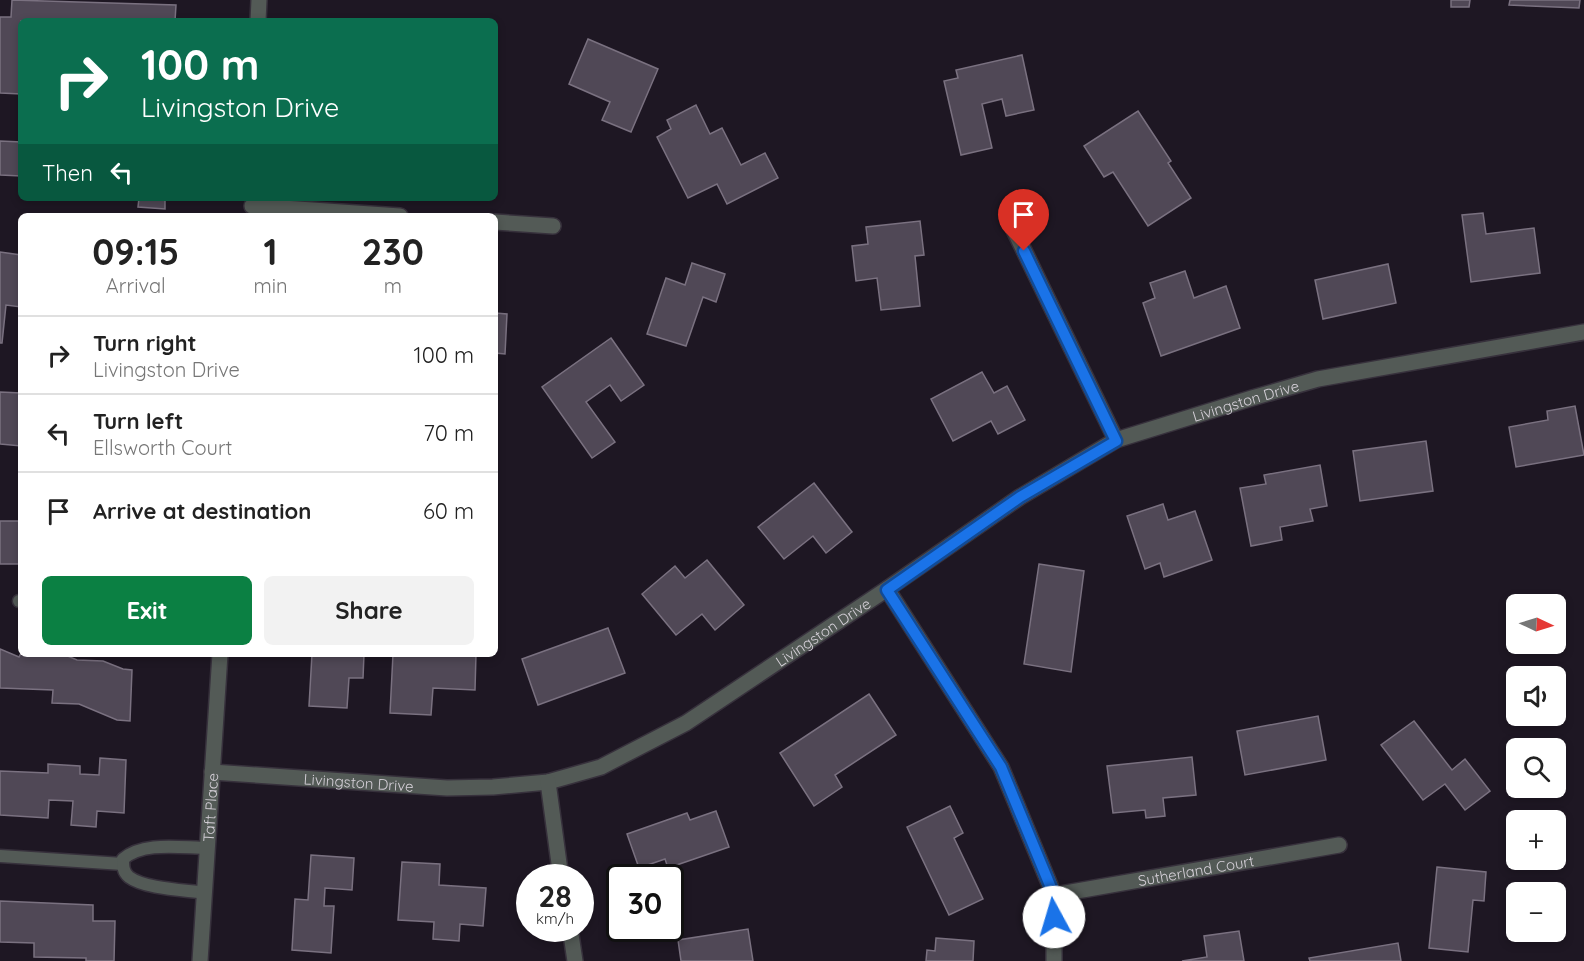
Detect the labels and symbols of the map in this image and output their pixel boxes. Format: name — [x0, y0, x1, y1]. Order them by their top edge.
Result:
pin — [998, 189, 1049, 251]
street label: Livingston Drive — [1190, 376, 1301, 425]
street label: Livingston Drive — [772, 593, 874, 670]
north arrow — [1506, 594, 1566, 654]
street label: Livingston Drive — [303, 769, 414, 795]
street label: Taft Place — [198, 772, 222, 842]
street label: Sutherland Court — [1136, 851, 1255, 890]
speed limit sign: 30 — [606, 864, 684, 942]
position arrow — [1022, 885, 1086, 949]

